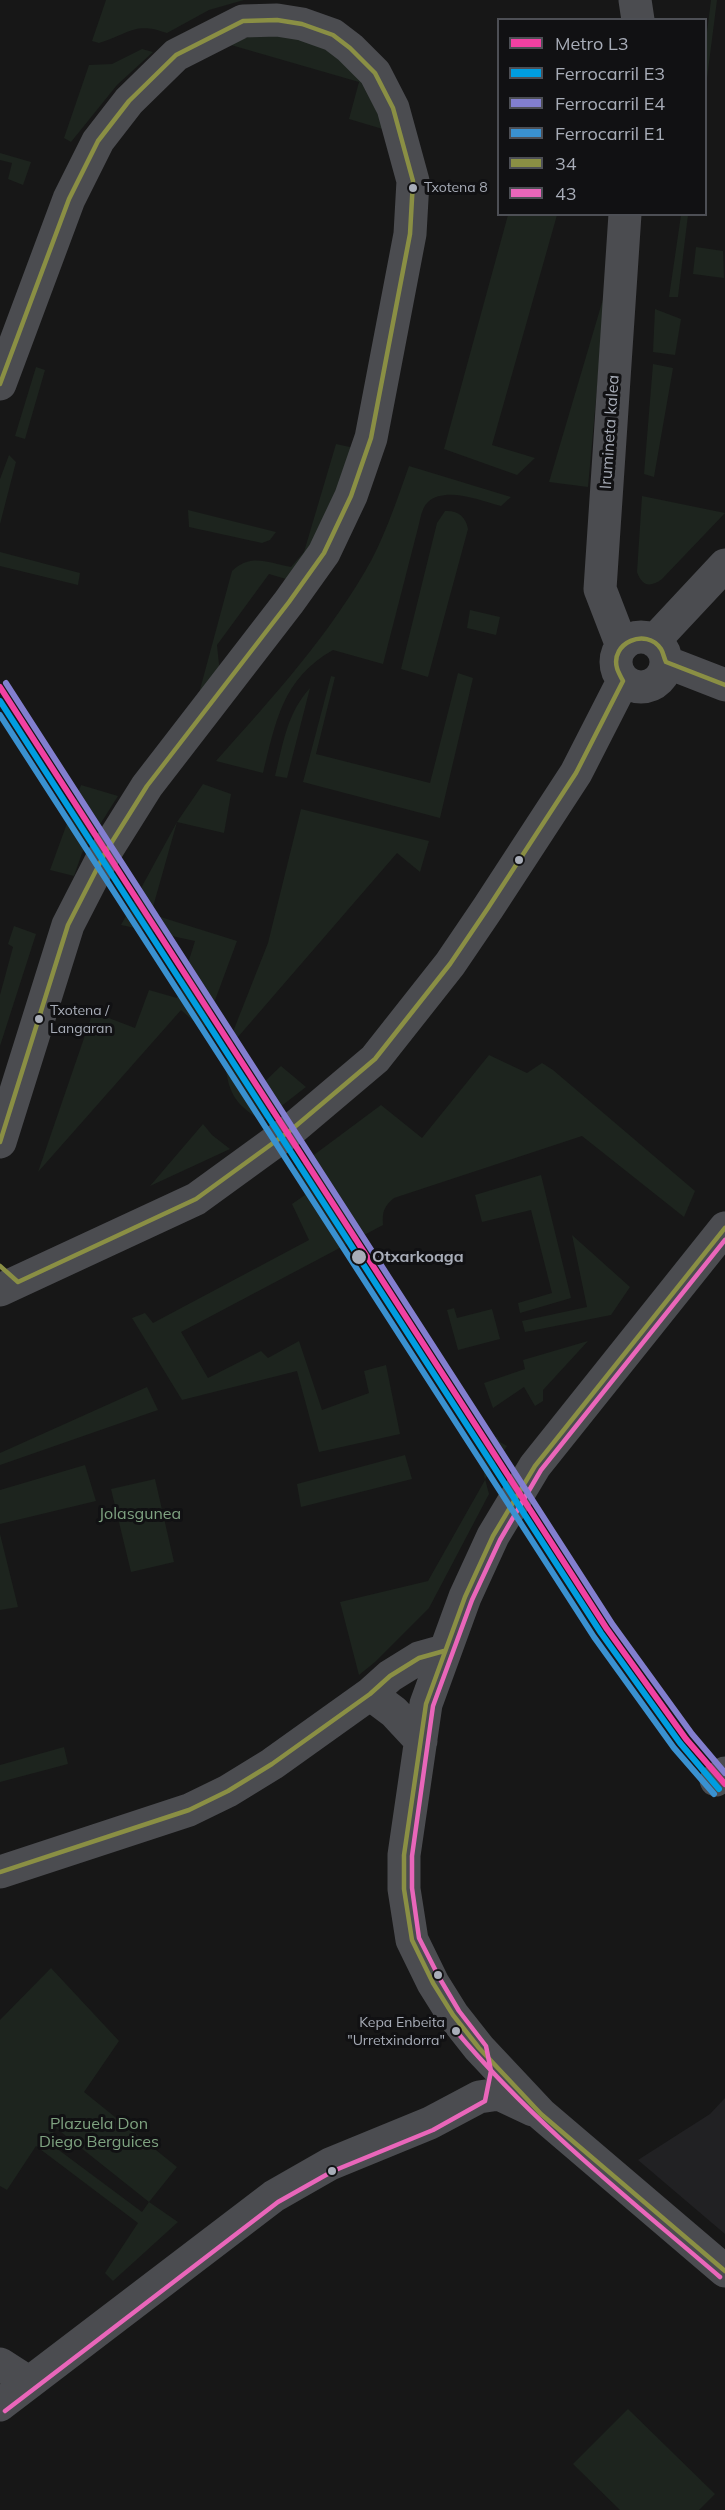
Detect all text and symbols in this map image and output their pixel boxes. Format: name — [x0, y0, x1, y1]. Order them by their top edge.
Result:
legend — [497, 18, 707, 216]
text: Metro L3 — [555, 32, 629, 55]
text: Ferrocarril E3 — [555, 62, 665, 85]
text: Ferrocarril E4 — [555, 92, 665, 115]
text: Ferrocarril E1 — [555, 122, 665, 145]
text: 34 — [555, 152, 577, 175]
place label: Txotena 8 — [424, 180, 488, 196]
marker: Txotena 8 — [407, 182, 419, 194]
text: 43 — [555, 182, 577, 205]
street label: Irumineta kalea — [596, 374, 624, 490]
unlabelled marker — [513, 854, 525, 866]
place label: Txotena / Langaran — [50, 1003, 113, 1036]
marker: Txotena / Langaran — [33, 1013, 45, 1025]
place label: Otxarkoaga — [372, 1247, 464, 1267]
marker: Otxarkoaga — [350, 1248, 368, 1266]
park label: Jolasgunea — [99, 1504, 181, 1524]
unlabelled marker — [432, 1969, 444, 1981]
place label: Kepa Enbeita "Urretxindorra" — [347, 2015, 445, 2048]
marker: Kepa Enbeita "Urretxindorra" — [450, 2025, 462, 2037]
park label: Plazuela Don Diego Berguices — [39, 2114, 159, 2152]
unlabelled marker — [326, 2165, 338, 2177]

